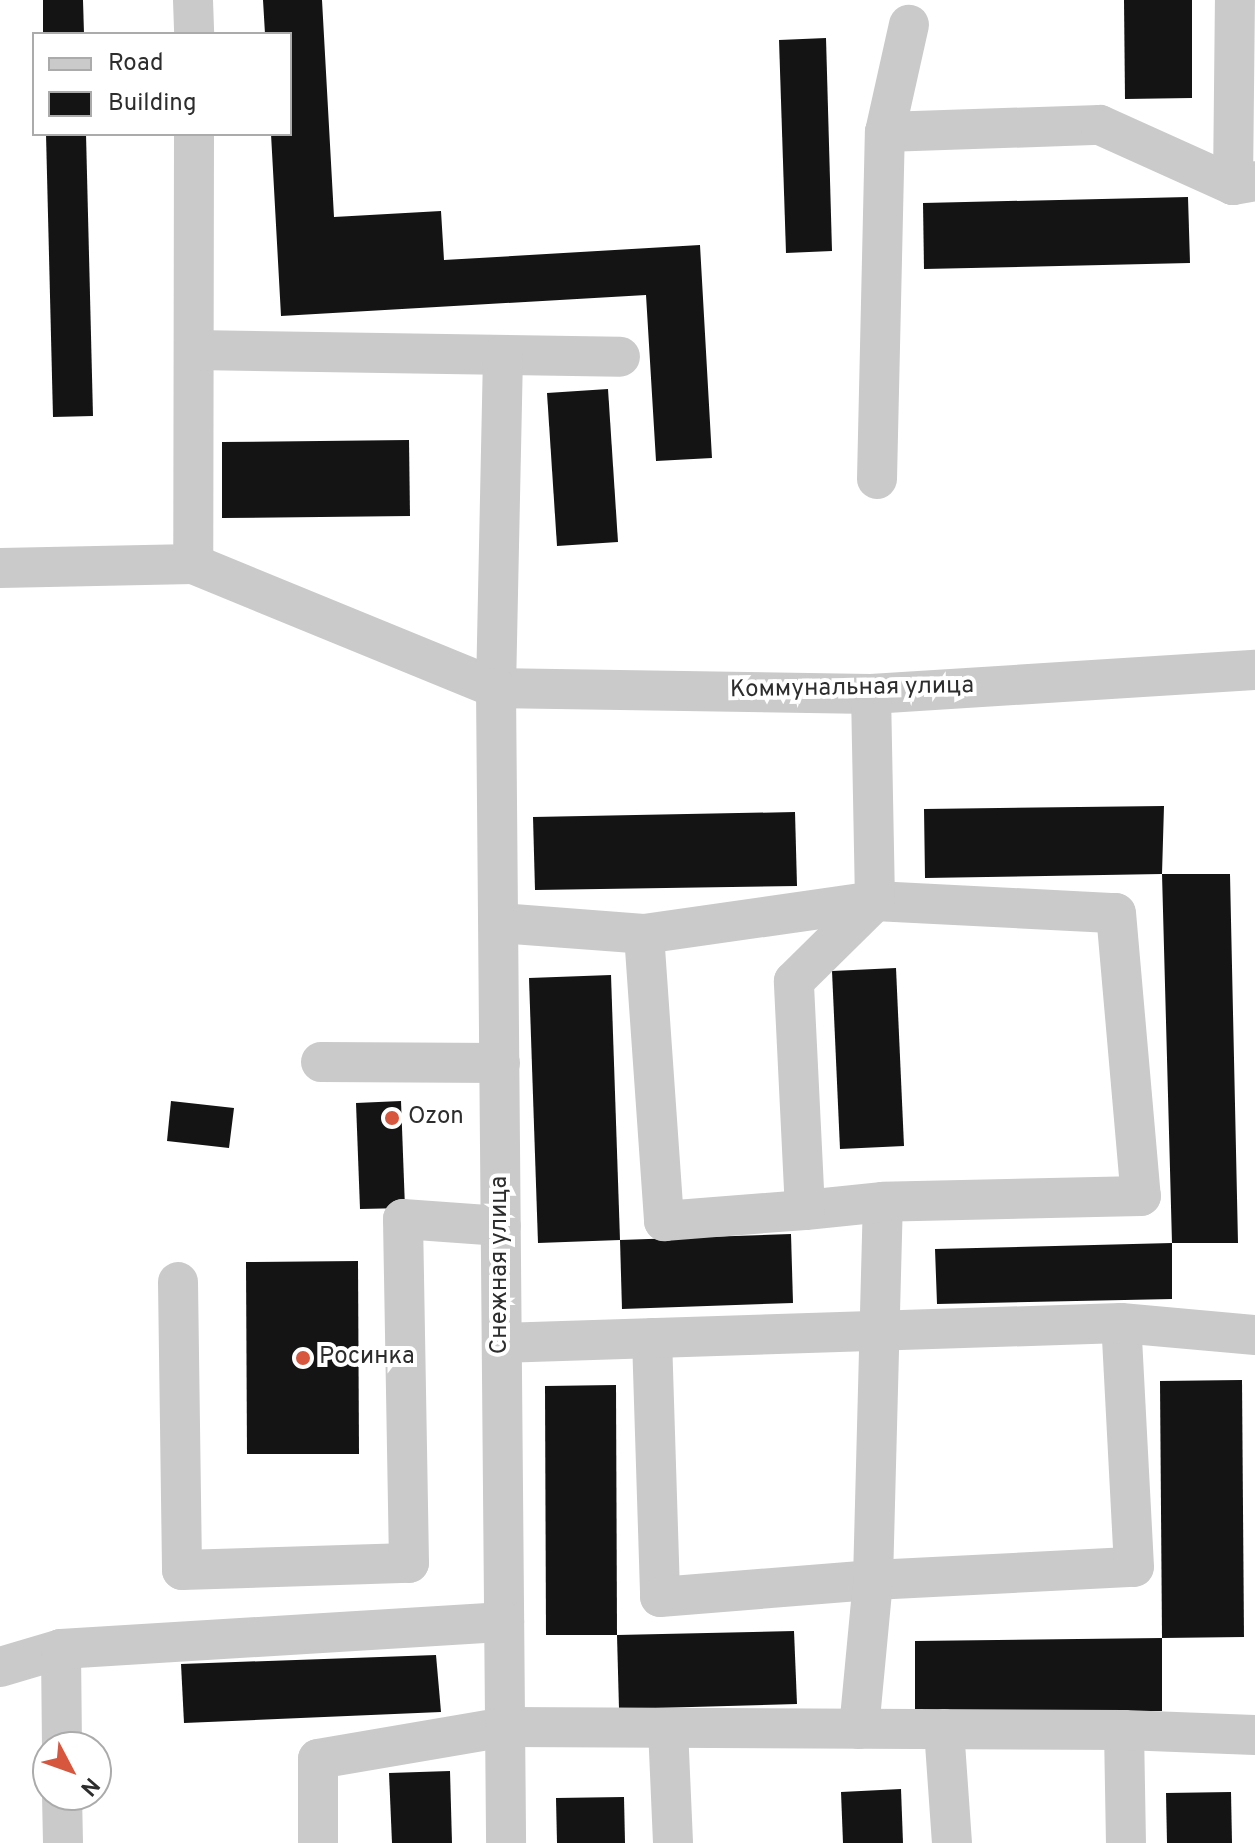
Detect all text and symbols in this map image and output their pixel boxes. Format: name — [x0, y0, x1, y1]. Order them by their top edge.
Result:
legend — [32, 32, 292, 136]
text: Road — [108, 49, 164, 79]
text: Building — [108, 89, 197, 119]
street label: Коммунальная улица — [730, 672, 974, 706]
place label: Ozon — [408, 1104, 464, 1132]
marker: Ozon — [383, 1109, 401, 1127]
street label: Снежная улица — [487, 1176, 515, 1354]
place label: Росинка — [319, 1344, 415, 1372]
marker: Росинка — [294, 1349, 312, 1367]
north arrow — [32, 1731, 112, 1811]
text: N — [74, 1771, 104, 1801]

